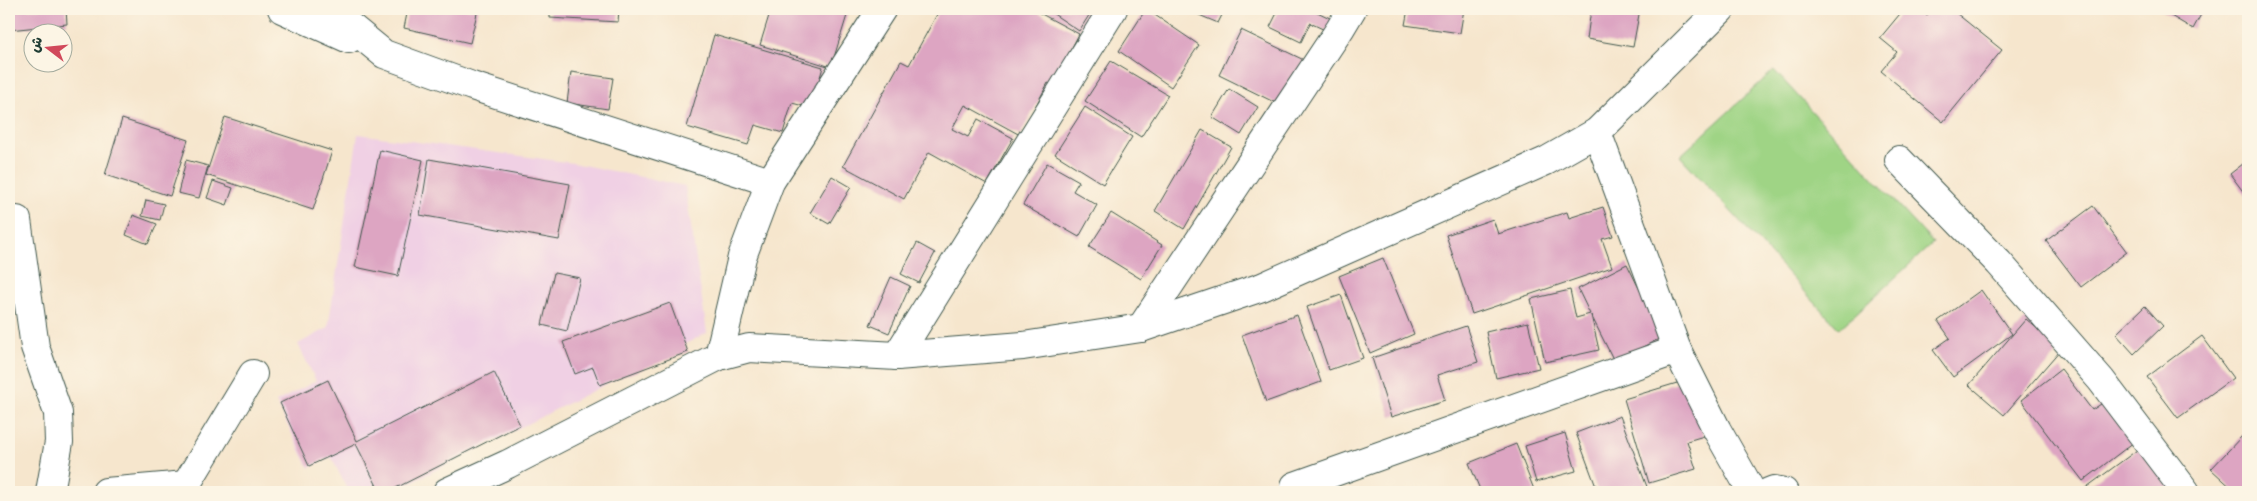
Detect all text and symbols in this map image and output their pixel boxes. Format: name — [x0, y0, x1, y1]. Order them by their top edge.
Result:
north arrow — [22, 22, 72, 72]
text: ش — [26, 35, 46, 54]

